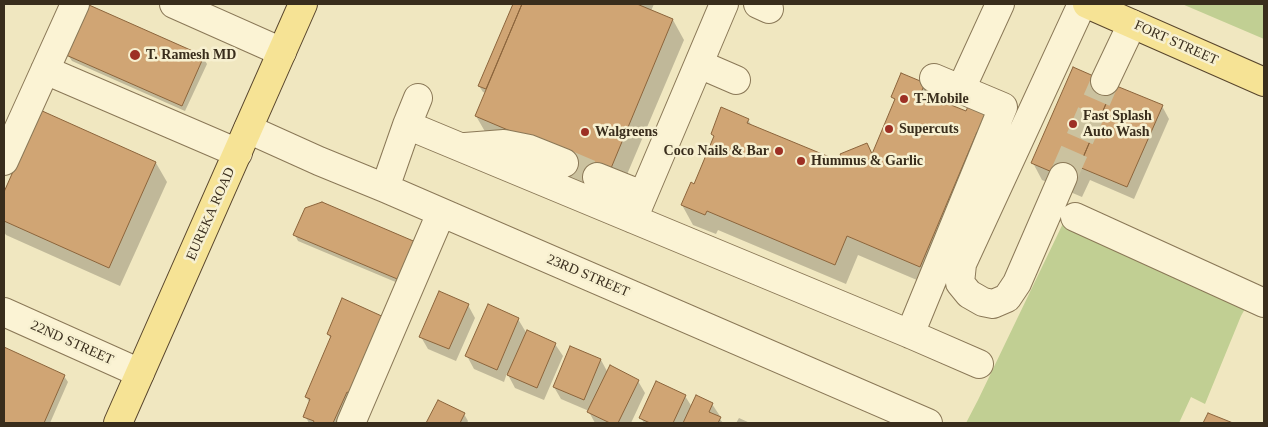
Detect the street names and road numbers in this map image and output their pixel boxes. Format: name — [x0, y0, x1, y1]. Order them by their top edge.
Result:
street label: FORT STREET — [1132, 17, 1220, 69]
street label: EUREKA ROAD — [183, 165, 239, 263]
street label: 23RD STREET — [544, 251, 632, 301]
street label: 22ND STREET — [28, 317, 116, 369]

